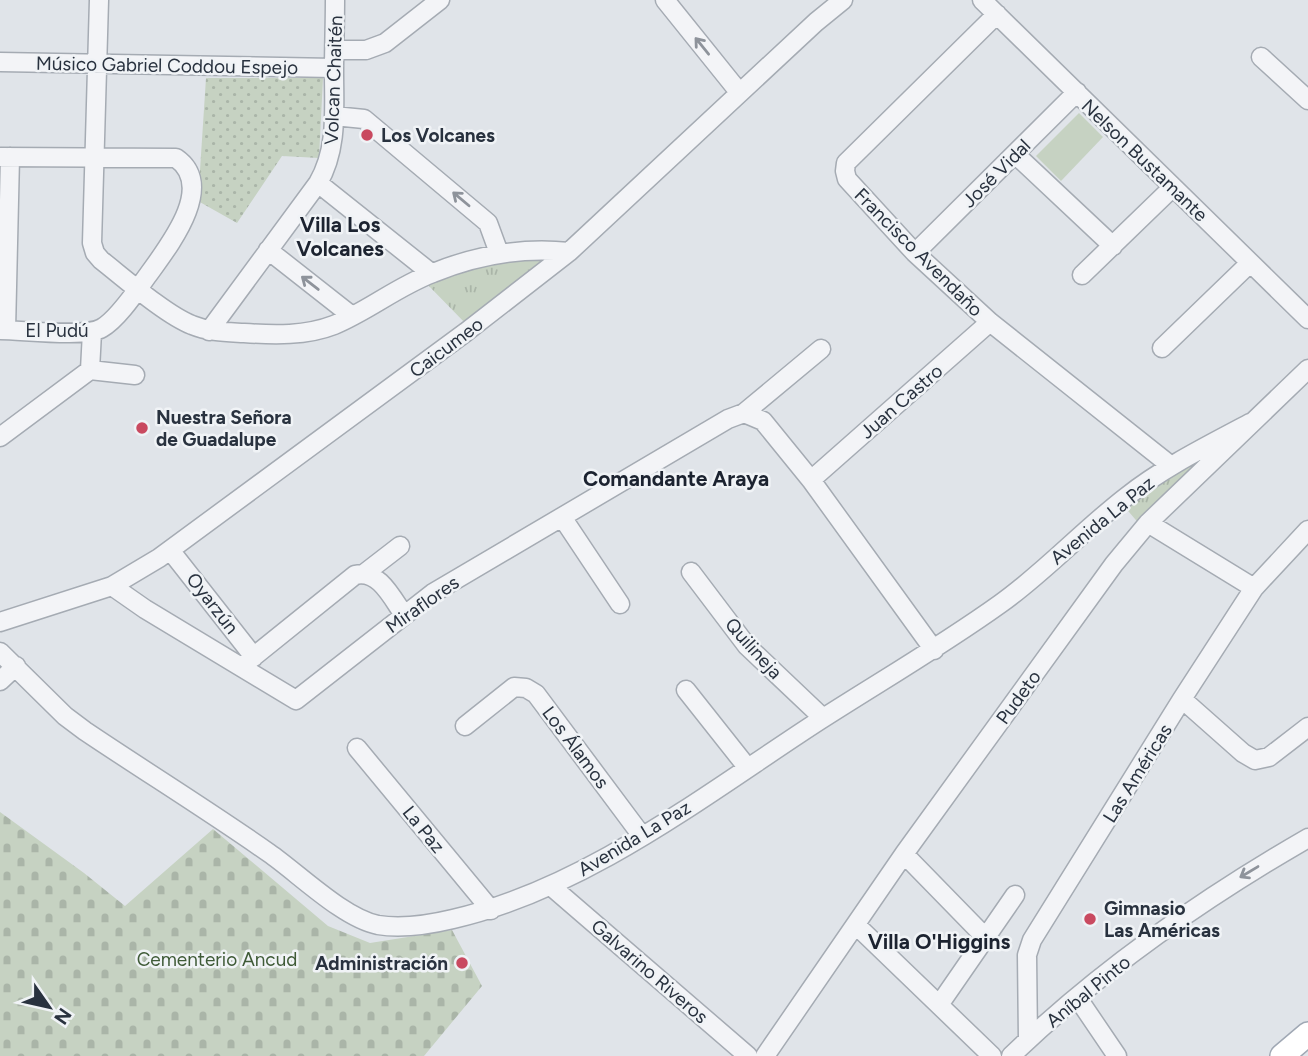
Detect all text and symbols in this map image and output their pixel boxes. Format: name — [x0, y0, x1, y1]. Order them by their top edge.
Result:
street label: Volcan Chaitén — [320, 15, 347, 145]
one-way arrow — [694, 38, 710, 56]
street label: Músico Gabriel Coddou Espejo — [36, 52, 298, 79]
street label: Nelson Bustamante — [1077, 94, 1212, 226]
place label: Los Volcanes — [381, 124, 495, 147]
marker: Los Volcanes — [359, 127, 375, 143]
street label: José Vidal — [957, 134, 1035, 212]
street label: Francisco Avendaño — [850, 183, 988, 321]
one-way arrow — [452, 191, 470, 207]
district label: Villa Los Volcanes — [296, 212, 384, 261]
one-way arrow — [301, 275, 319, 291]
street label: Caicumeo — [405, 312, 488, 383]
street label: El Pudú — [25, 319, 89, 342]
street label: Juan Castro — [855, 359, 947, 444]
place label: Nuestra Señora de Guadalupe — [156, 406, 292, 451]
marker: Nuestra Señora de Guadalupe — [134, 420, 150, 436]
district label: Comandante Araya — [583, 466, 769, 491]
street label: Avenida La Paz — [1046, 471, 1159, 569]
street label: Oyarzún — [182, 568, 244, 638]
street label: Miraflores — [381, 571, 464, 638]
street label: Quilineja — [720, 613, 787, 684]
street label: Pudeto — [991, 666, 1046, 729]
street label: Los Álamos — [537, 702, 614, 793]
street label: Las Américas — [1098, 719, 1177, 827]
street label: Avenida La Paz — [574, 796, 695, 881]
street label: La Paz — [398, 801, 450, 858]
one-way arrow — [1240, 865, 1260, 879]
place label: Gimnasio Las Américas — [1104, 897, 1220, 942]
marker: Gimnasio Las Américas — [1082, 911, 1098, 927]
street label: Galvarino Riveros — [586, 914, 713, 1029]
district label: Villa O'Higgins — [868, 929, 1010, 954]
park label: Cementerio Ancud — [137, 948, 297, 971]
street label: Aníbal Pinto — [1042, 950, 1135, 1032]
place label: Administración — [315, 952, 448, 975]
marker: Administración — [454, 955, 470, 971]
north arrow — [14, 972, 84, 1042]
text: N — [49, 1004, 76, 1029]

